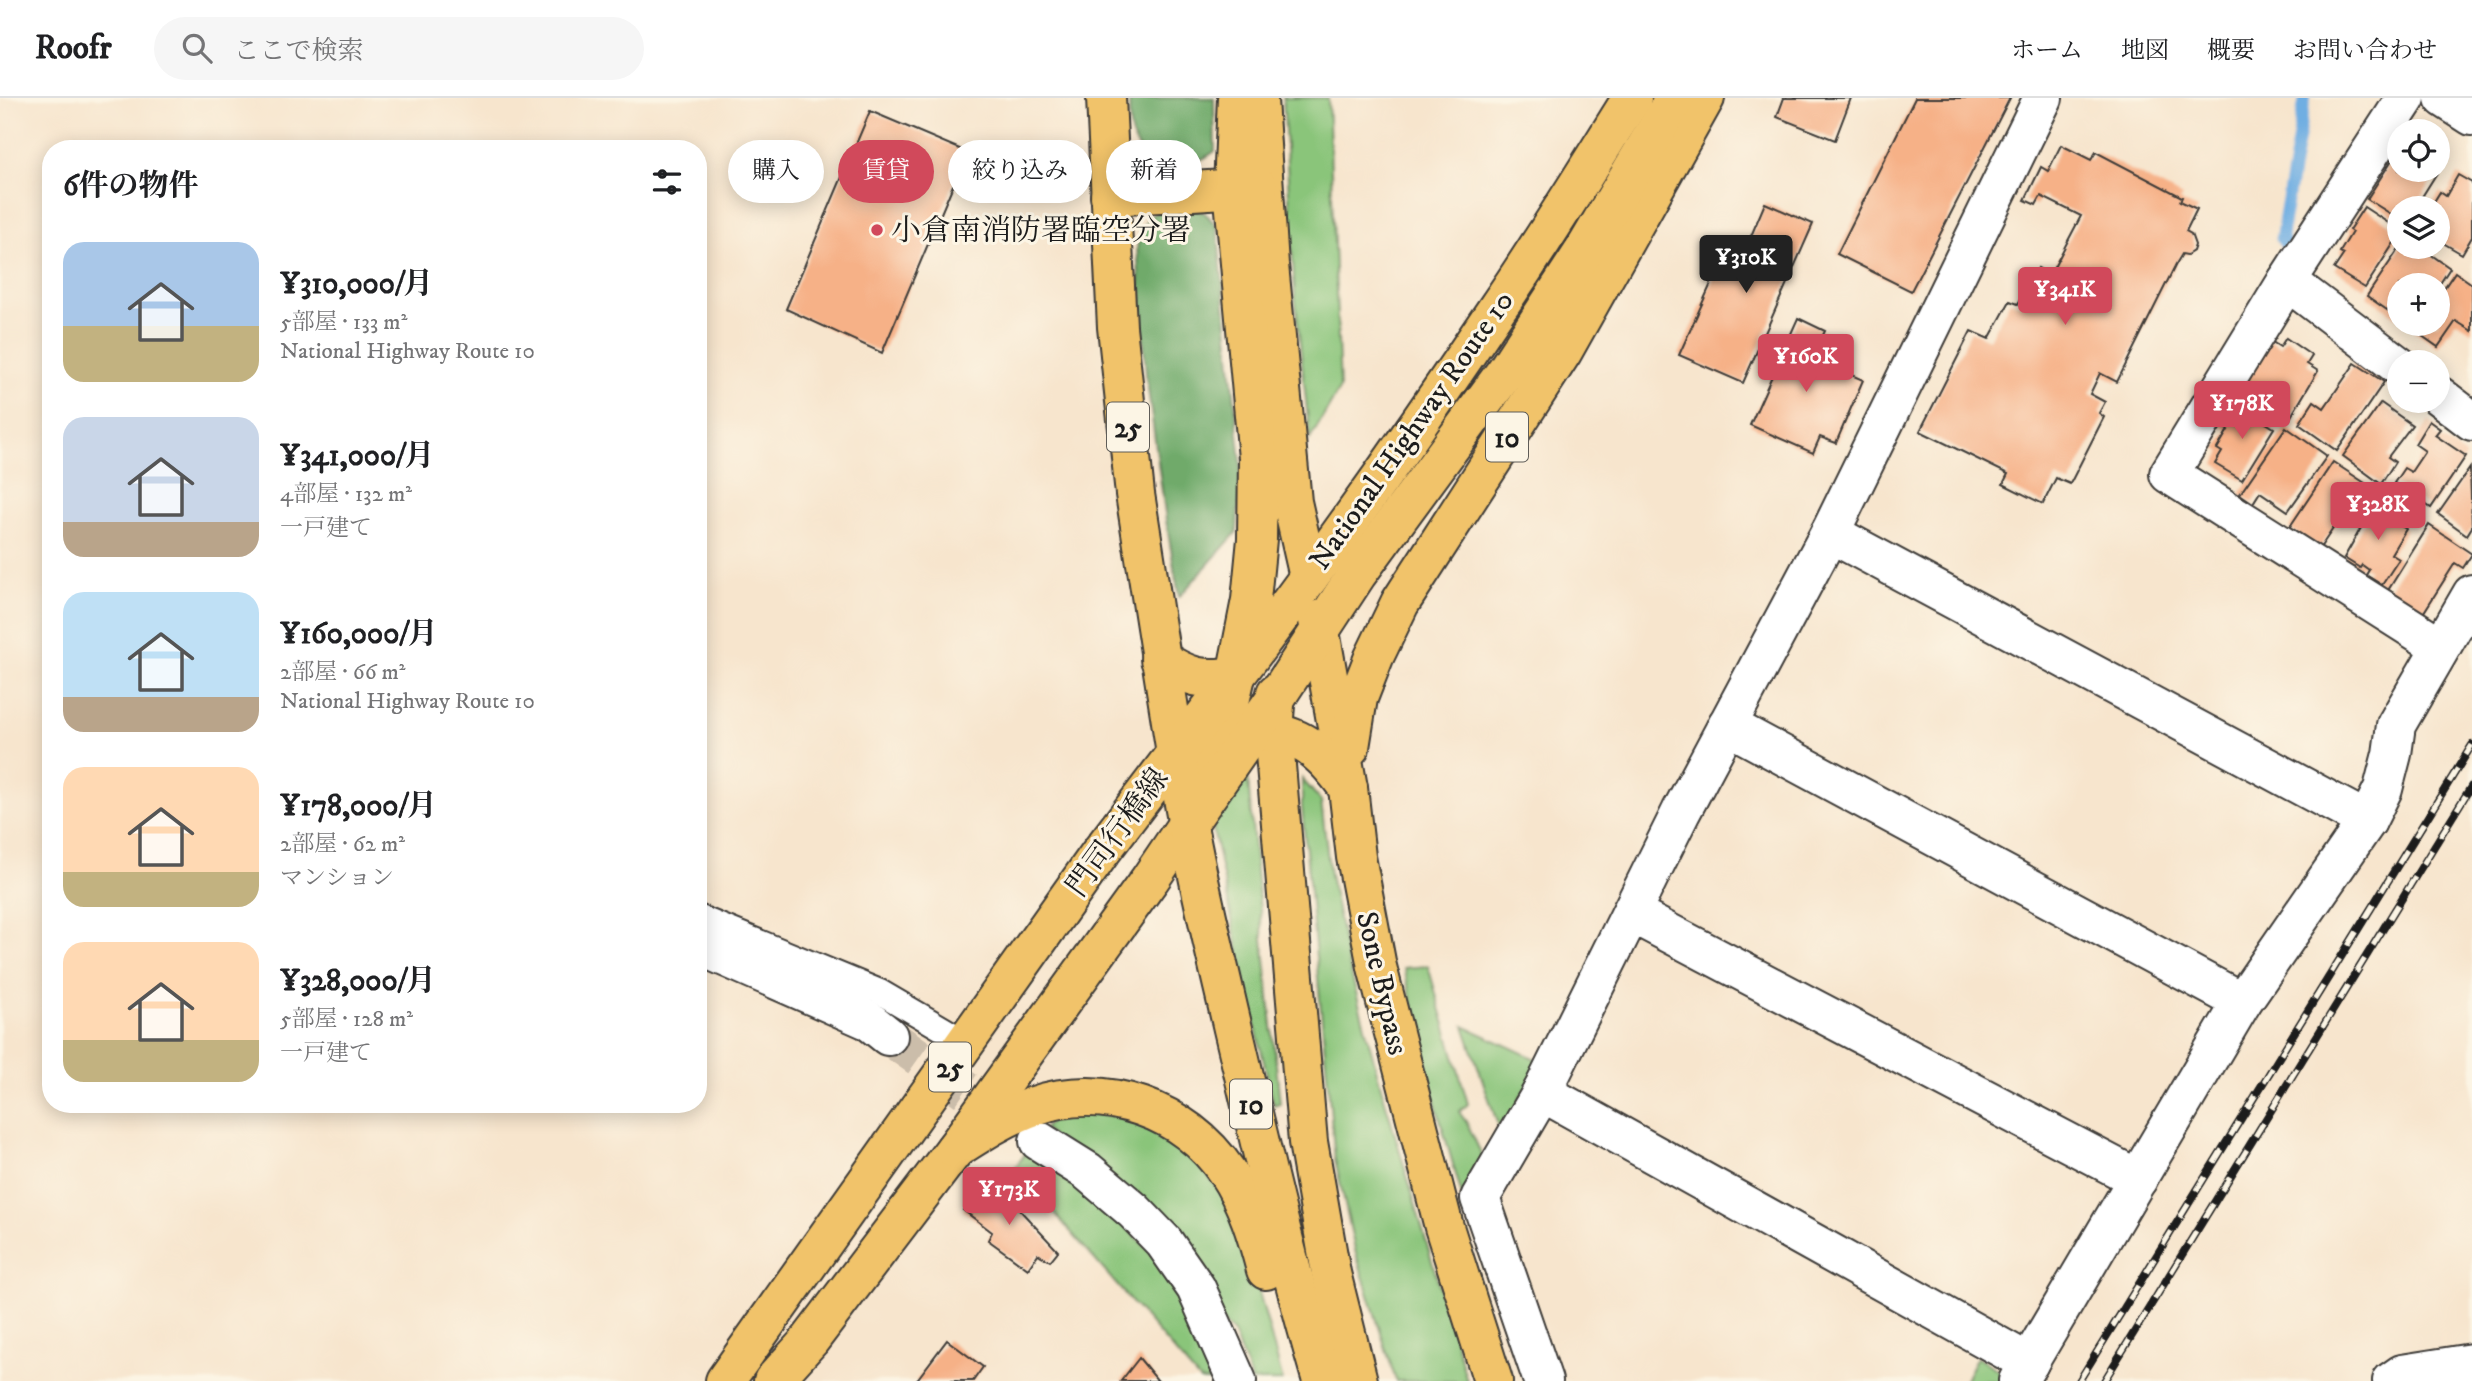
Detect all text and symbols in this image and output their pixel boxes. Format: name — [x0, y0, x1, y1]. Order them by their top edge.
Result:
search box — [154, 17, 644, 80]
text: Roofr — [35, 28, 112, 69]
icon: search — [178, 29, 216, 67]
text: ここで検索 — [234, 35, 364, 68]
text: ホーム — [2011, 36, 2083, 66]
text: 地図 — [2121, 36, 2169, 66]
text: 概要 — [2207, 36, 2255, 66]
text: お問い合わせ — [2293, 36, 2437, 66]
map controls — [2387, 119, 2450, 413]
button: locate — [2387, 119, 2450, 182]
chip: 購入 — [728, 140, 824, 203]
chip: 賃貸 — [838, 140, 934, 203]
chip: 絞り込み — [948, 140, 1092, 203]
chip: 新着 — [1106, 140, 1202, 203]
icon: filters — [648, 163, 686, 201]
text: 6件の物件 — [63, 168, 199, 205]
button: layers — [2387, 196, 2450, 259]
place label: 小倉南消防署臨空分署 — [891, 213, 1191, 250]
marker: 小倉南消防署臨空分署 — [869, 222, 885, 238]
pin: ¥310K — [1697, 236, 1795, 295]
text: ¥310K — [1716, 243, 1776, 272]
text: ¥310,000/月 — [280, 266, 433, 303]
pin: ¥341K — [2016, 268, 2114, 327]
icon: home — [119, 270, 203, 354]
button: + — [2387, 273, 2450, 336]
text: ¥341K — [2034, 275, 2096, 304]
street label: National Highway Route 10 — [1301, 284, 1521, 576]
text: 5部屋 · 133 m² — [280, 308, 407, 337]
pin: ¥160K — [1757, 334, 1855, 394]
text: National Highway Route 10 — [280, 337, 535, 366]
text: ¥160K — [1774, 342, 1838, 371]
button: − — [2387, 350, 2450, 413]
pin: ¥178K — [2193, 382, 2291, 441]
text: ¥178K — [2210, 389, 2274, 418]
road number: 25 — [1107, 402, 1149, 452]
road number: 10 — [1486, 412, 1528, 462]
text: ¥341,000/月 — [280, 438, 434, 475]
icon: home — [119, 445, 203, 529]
text: 4部屋 · 132 m² — [280, 480, 412, 509]
pin: ¥328K — [2329, 482, 2427, 542]
text: ¥328K — [2347, 490, 2409, 519]
text: 一戸建て — [280, 514, 372, 543]
text: ¥160,000/月 — [280, 616, 437, 653]
icon: home — [119, 620, 203, 704]
text: 2部屋 · 66 m² — [280, 658, 406, 687]
text: National Highway Route 10 — [280, 687, 535, 716]
street label: 門司行橋線 — [1059, 761, 1177, 904]
text: ¥178,000/月 — [280, 788, 437, 825]
icon: home — [119, 795, 203, 879]
text: 2部屋 · 62 m² — [280, 830, 405, 859]
text: マンション — [280, 864, 394, 893]
street label: Sone Bypass — [1347, 908, 1416, 1059]
text: ¥328,000/月 — [280, 963, 436, 1000]
icon: home — [119, 970, 203, 1054]
text: 5部屋 · 128 m² — [280, 1005, 413, 1034]
text: 一戸建て — [280, 1039, 372, 1068]
road number: 25 — [929, 1042, 971, 1091]
road number: 10 — [1230, 1080, 1272, 1128]
pin: ¥173K — [960, 1168, 1058, 1227]
text: ¥173K — [979, 1175, 1039, 1204]

